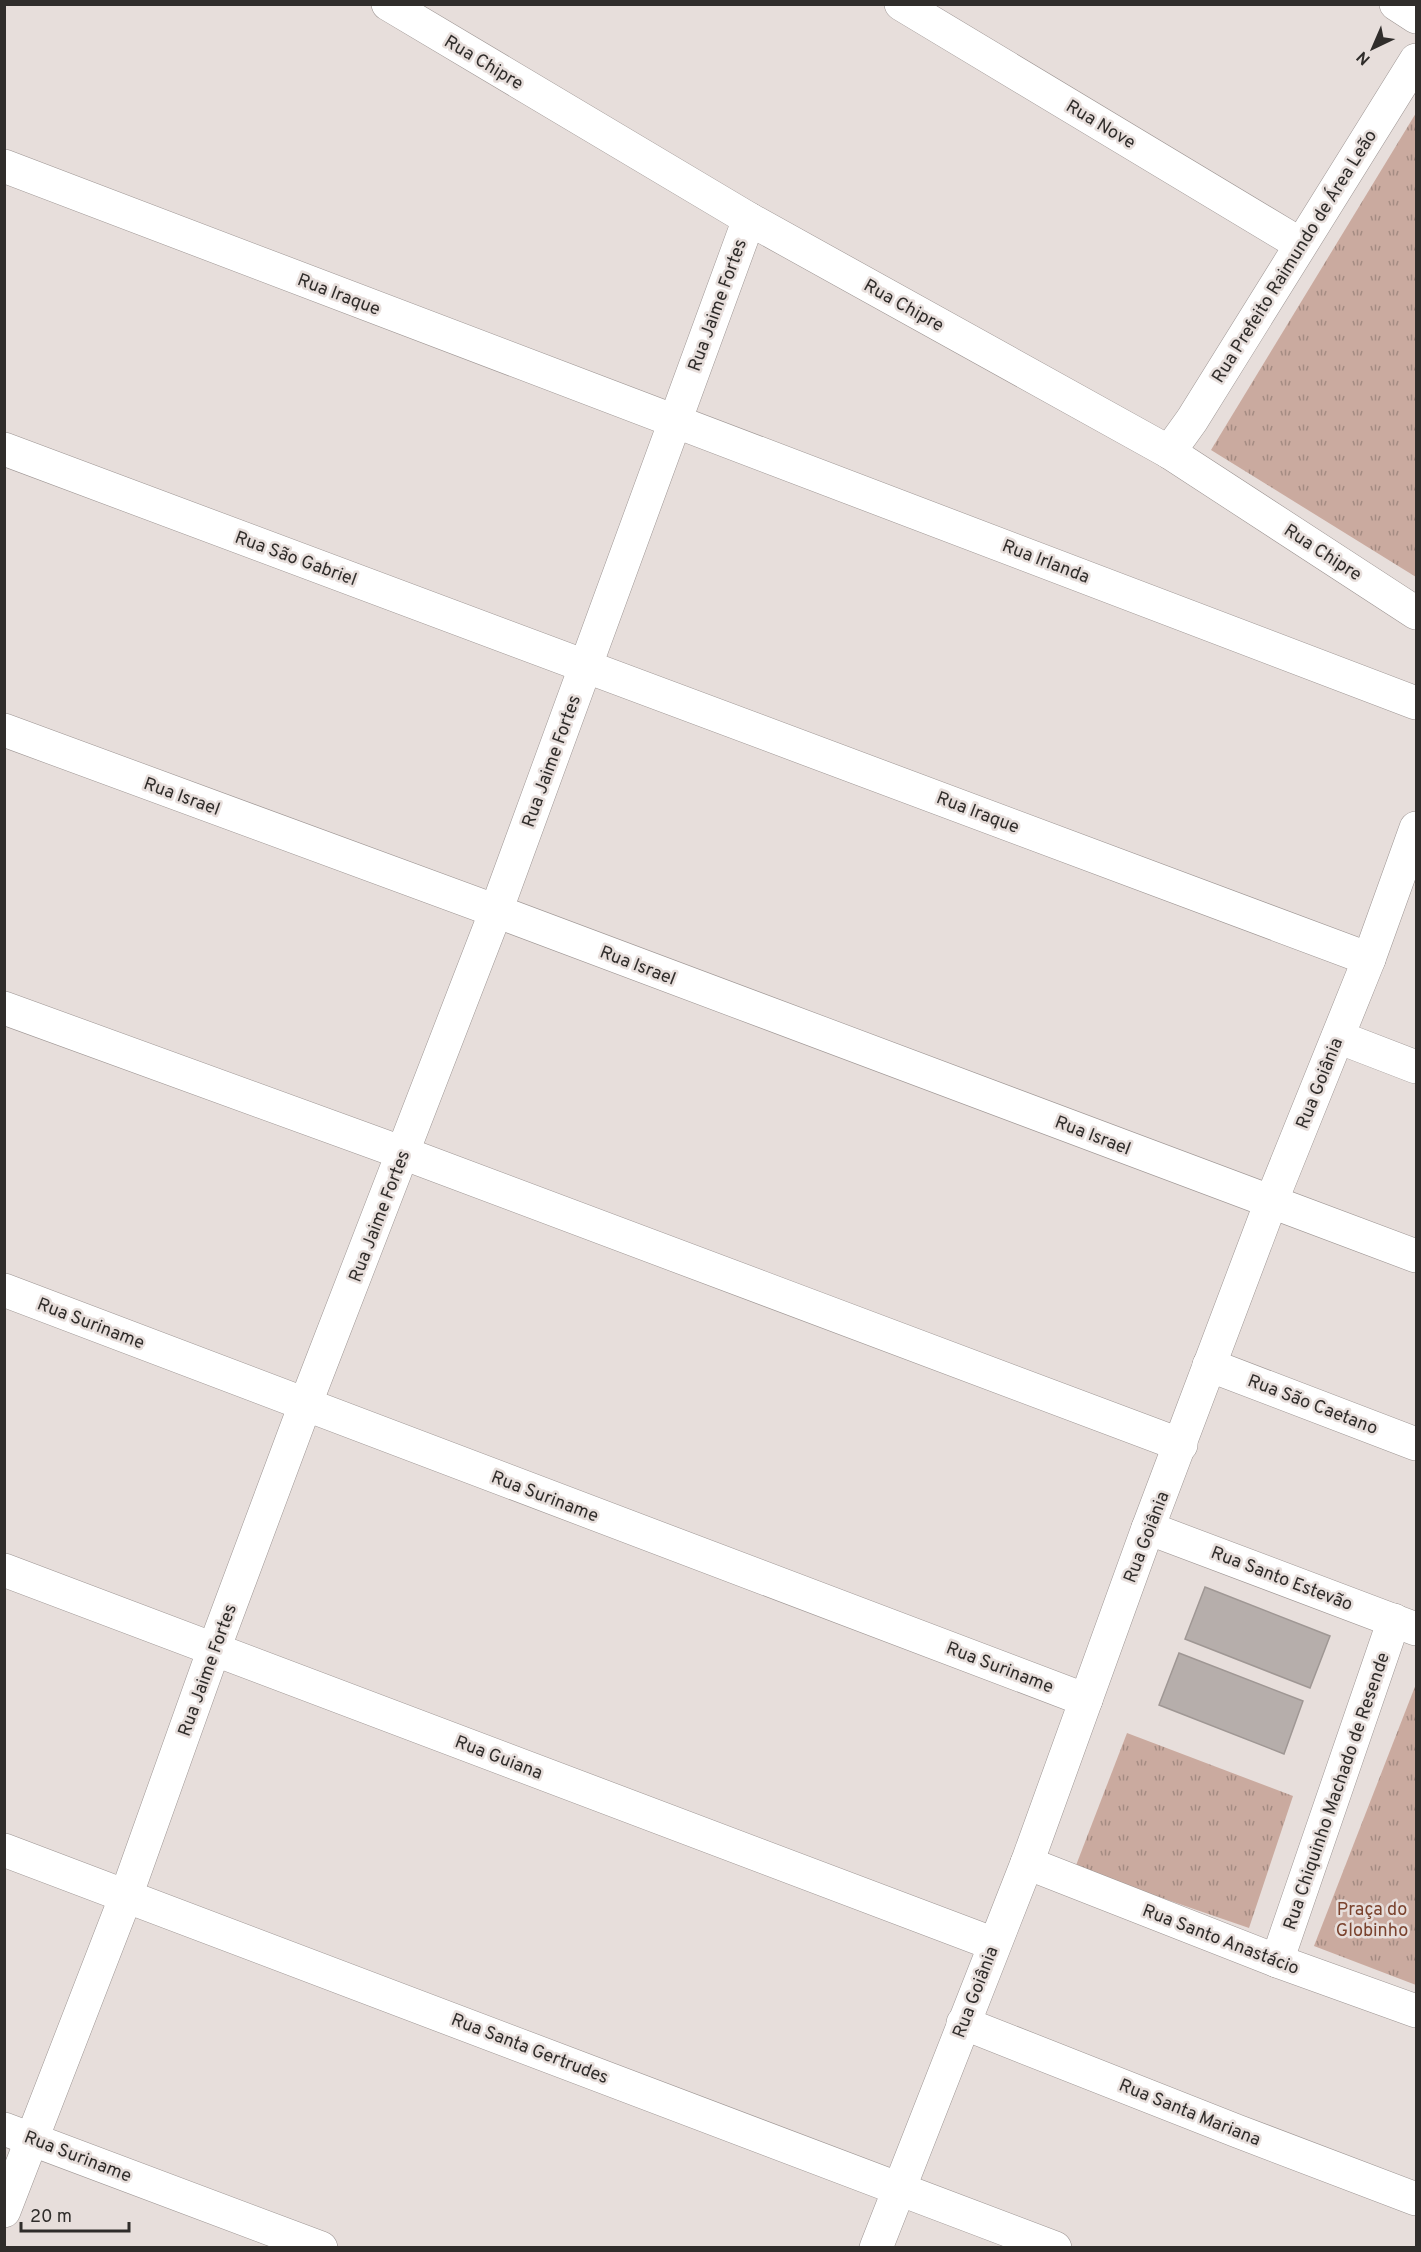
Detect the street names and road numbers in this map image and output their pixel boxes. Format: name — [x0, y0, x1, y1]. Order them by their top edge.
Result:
street label: Rua Chipre — [439, 31, 527, 96]
street label: Rua Nove — [1061, 96, 1139, 155]
street label: Rua Prefeito Raimundo de Área Leão — [1206, 125, 1383, 388]
street label: Rua Jaime Fortes — [684, 236, 753, 375]
street label: Rua Iraque — [294, 269, 383, 322]
street label: Rua Chipre — [859, 275, 947, 338]
street label: Rua Chipre — [1279, 520, 1365, 587]
street label: Rua São Gabriel — [231, 527, 360, 592]
street label: Rua Irlanda — [998, 535, 1093, 590]
street label: Rua Jaime Fortes — [518, 692, 587, 831]
street label: Rua Israel — [140, 773, 223, 822]
street label: Rua Iraque — [933, 787, 1022, 840]
street label: Rua Israel — [596, 941, 679, 991]
street label: Rua Goiânia — [1292, 1035, 1349, 1133]
street label: Rua Israel — [1051, 1111, 1134, 1161]
street label: Rua Jaime Fortes — [345, 1147, 416, 1286]
street label: Rua Suriname — [33, 1293, 147, 1355]
street label: Rua São Caetano — [1244, 1370, 1381, 1441]
street label: Rua Suriname — [487, 1466, 601, 1528]
street label: Rua Goiânia — [1119, 1488, 1175, 1587]
street label: Rua Santo Estevão — [1207, 1542, 1356, 1617]
street label: Rua Jaime Fortes — [174, 1601, 243, 1740]
street label: Rua Suriname — [942, 1637, 1056, 1699]
street label: Rua Chiquinho Machado de Resende — [1279, 1650, 1396, 1933]
street label: Rua Guiana — [451, 1731, 546, 1786]
street label: Rua Santo Anastácio — [1139, 1900, 1302, 1981]
street label: Rua Goiânia — [948, 1943, 1004, 2042]
street label: Rua Santa Gertrudes — [447, 2009, 611, 2090]
street label: Rua Santa Mariana — [1115, 2074, 1264, 2152]
street label: Rua Suriname — [20, 2126, 134, 2188]

